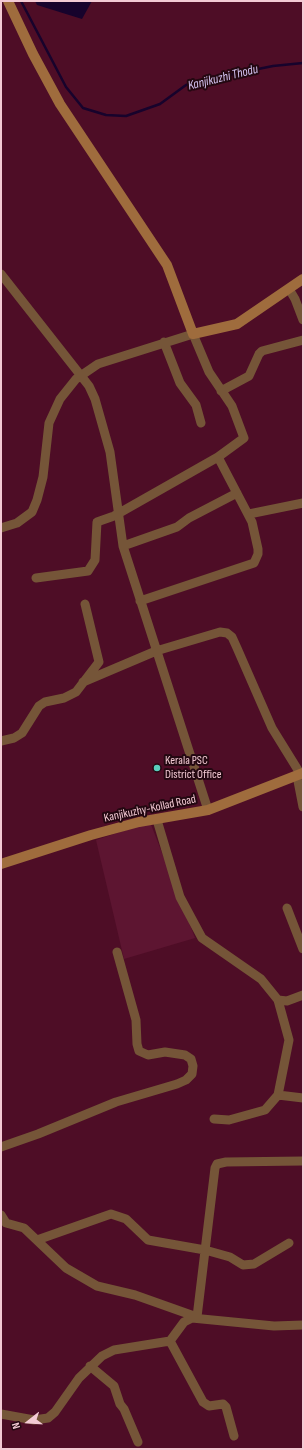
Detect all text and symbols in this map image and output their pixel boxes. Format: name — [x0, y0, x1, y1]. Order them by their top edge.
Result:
water label: Kanjikuzhi Thodu — [186, 62, 260, 94]
place label: Kerala PSC District Office — [165, 754, 222, 782]
marker: Kerala PSC District Office — [152, 763, 162, 773]
street label: Kanjikuzhy-Kollad Road — [103, 792, 197, 826]
north arrow — [8, 1402, 48, 1442]
text: N — [9, 1421, 23, 1430]

